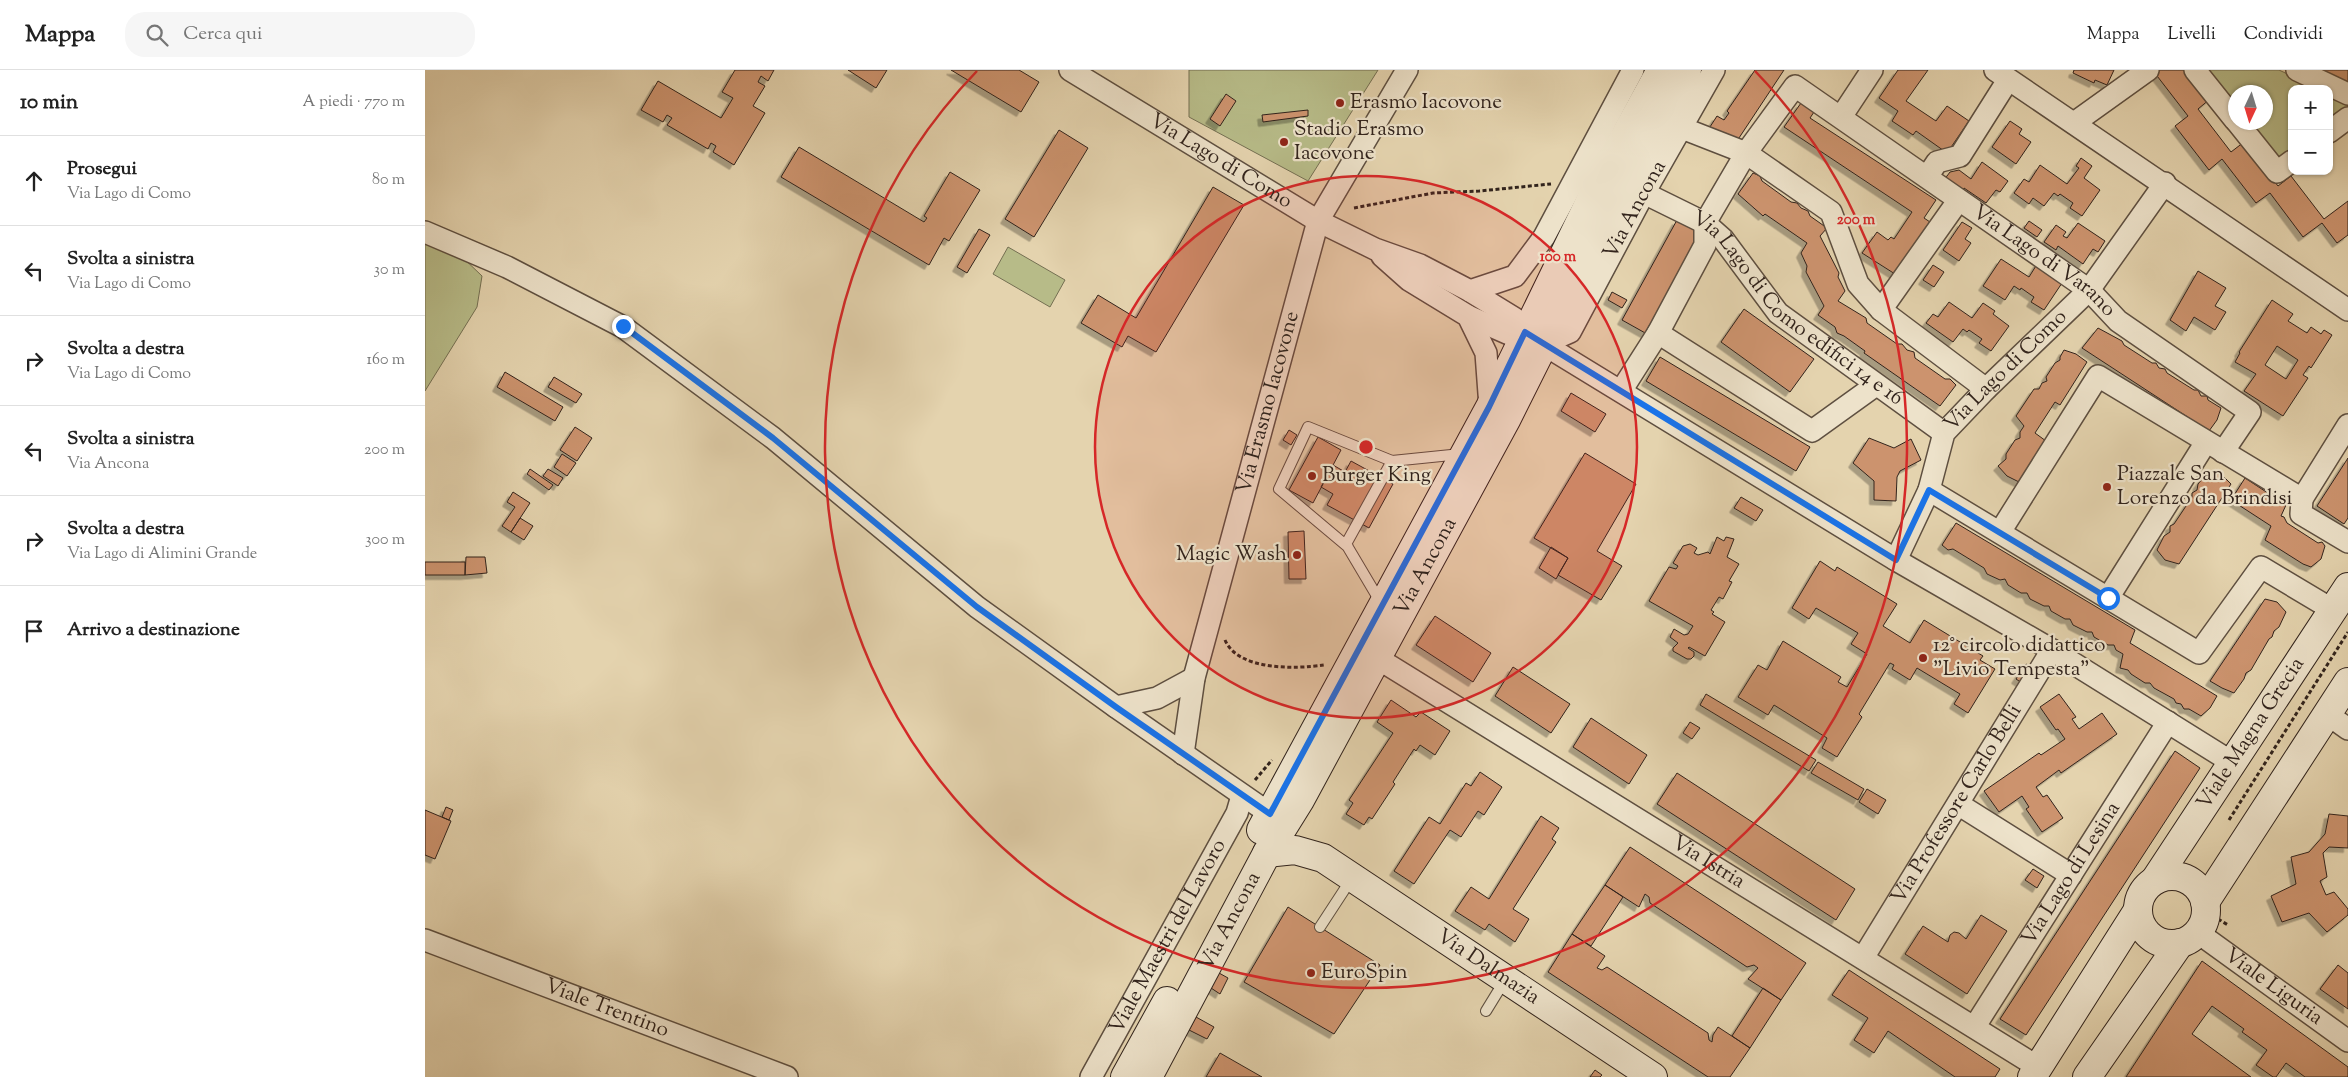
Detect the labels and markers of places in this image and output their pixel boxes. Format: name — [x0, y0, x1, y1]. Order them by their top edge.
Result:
place label: Erasmo Iacovone — [1350, 88, 1502, 118]
marker: Erasmo Iacovone — [1334, 97, 1346, 109]
place label: Stadio Erasmo Iacovone — [1294, 115, 1424, 169]
marker: Stadio Erasmo Iacovone — [1278, 136, 1290, 148]
centre of rings — [1357, 438, 1375, 456]
place label: Piazzale San Lorenzo da Brindisi — [2117, 460, 2292, 514]
place label: Burger King — [1322, 461, 1431, 491]
marker: Burger King — [1306, 470, 1318, 482]
marker: Piazzale San Lorenzo da Brindisi — [2101, 481, 2113, 493]
place label: Magic Wash — [1176, 540, 1287, 570]
marker: Magic Wash — [1291, 549, 1303, 561]
place label: 12° circolo didattico "Livio Tempesta" — [1933, 631, 2105, 685]
marker: 12° circolo didattico "Livio Tempesta" — [1917, 652, 1929, 664]
place label: EuroSpin — [1321, 958, 1408, 988]
marker: EuroSpin — [1305, 967, 1317, 979]

